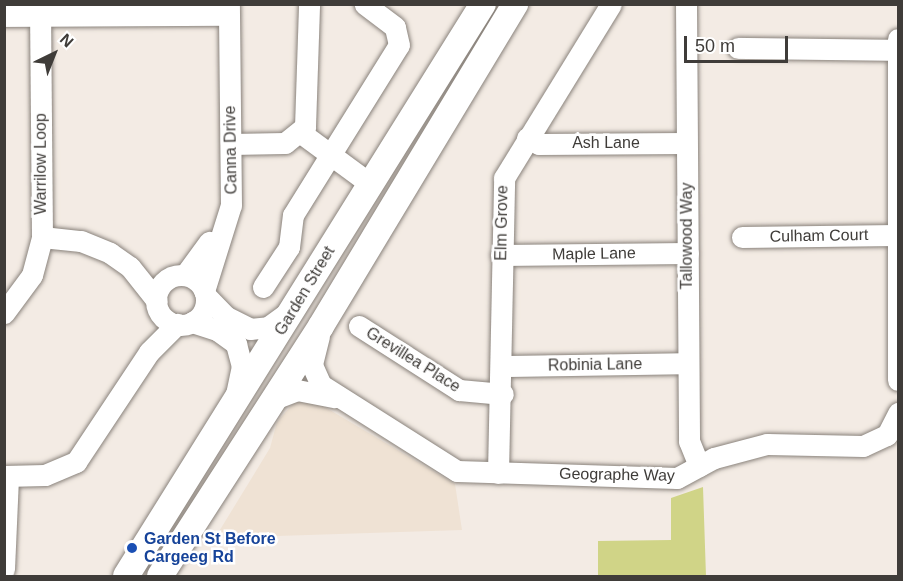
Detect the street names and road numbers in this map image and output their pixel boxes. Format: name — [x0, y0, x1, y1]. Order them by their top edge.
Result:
street label: Canna Drive — [221, 105, 241, 195]
street label: Warrilow Loop — [31, 113, 51, 215]
street label: Ash Lane — [572, 133, 640, 153]
street label: Tallowood Way — [677, 182, 697, 290]
street label: Elm Grove — [492, 185, 512, 261]
street label: Culham Court — [769, 226, 869, 246]
street label: Garden Street — [271, 243, 339, 339]
street label: Maple Lane — [552, 244, 636, 264]
street label: Grevillea Place — [362, 323, 464, 397]
street label: Robinia Lane — [548, 355, 642, 375]
street label: Geographe Way — [559, 464, 675, 486]

